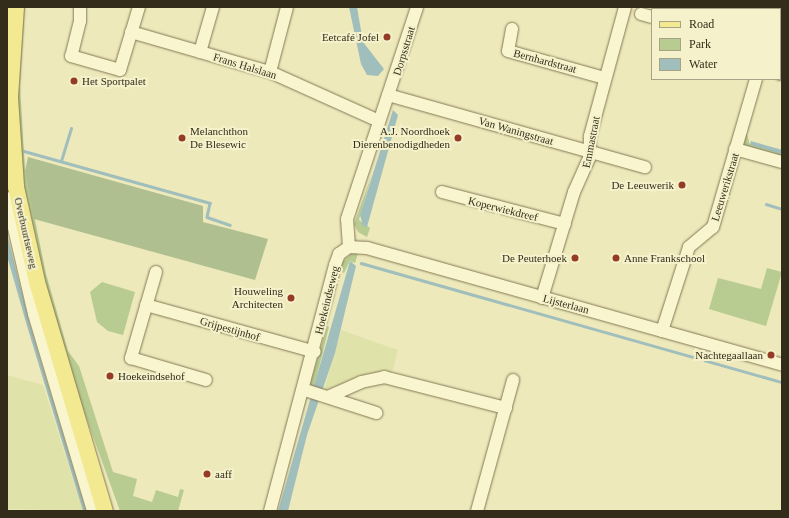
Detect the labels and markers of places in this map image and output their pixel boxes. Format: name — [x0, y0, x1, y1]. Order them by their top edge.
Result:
place label: Eetcafé Jofel — [322, 30, 379, 44]
marker: Eetcafé Jofel — [382, 32, 392, 42]
place label: Het Sportpalet — [82, 74, 146, 88]
marker: Het Sportpalet — [69, 76, 79, 86]
place label: Melanchthon De Blesewic — [190, 125, 248, 151]
place label: A.J. Noordhoek Dierenbenodigdheden — [353, 125, 450, 151]
marker: Melanchthon De Blesewic — [177, 133, 187, 143]
marker: A.J. Noordhoek Dierenbenodigdheden — [453, 133, 463, 143]
place label: De Leeuwerik — [611, 178, 674, 192]
marker: De Leeuwerik — [677, 180, 687, 190]
place label: De Peuterhoek — [502, 251, 567, 265]
place label: Anne Frankschool — [624, 251, 705, 265]
marker: De Peuterhoek — [570, 253, 580, 263]
marker: Anne Frankschool — [611, 253, 621, 263]
place label: Houweling Architecten — [232, 285, 283, 311]
marker: Houweling Architecten — [286, 293, 296, 303]
place label: Nachtegaallaan — [695, 348, 763, 362]
marker: Nachtegaallaan — [766, 350, 776, 360]
place label: Hoekeindsehof — [118, 369, 185, 383]
marker: Hoekeindsehof — [105, 371, 115, 381]
place label: aaff — [215, 467, 232, 481]
marker: aaff — [202, 469, 212, 479]

